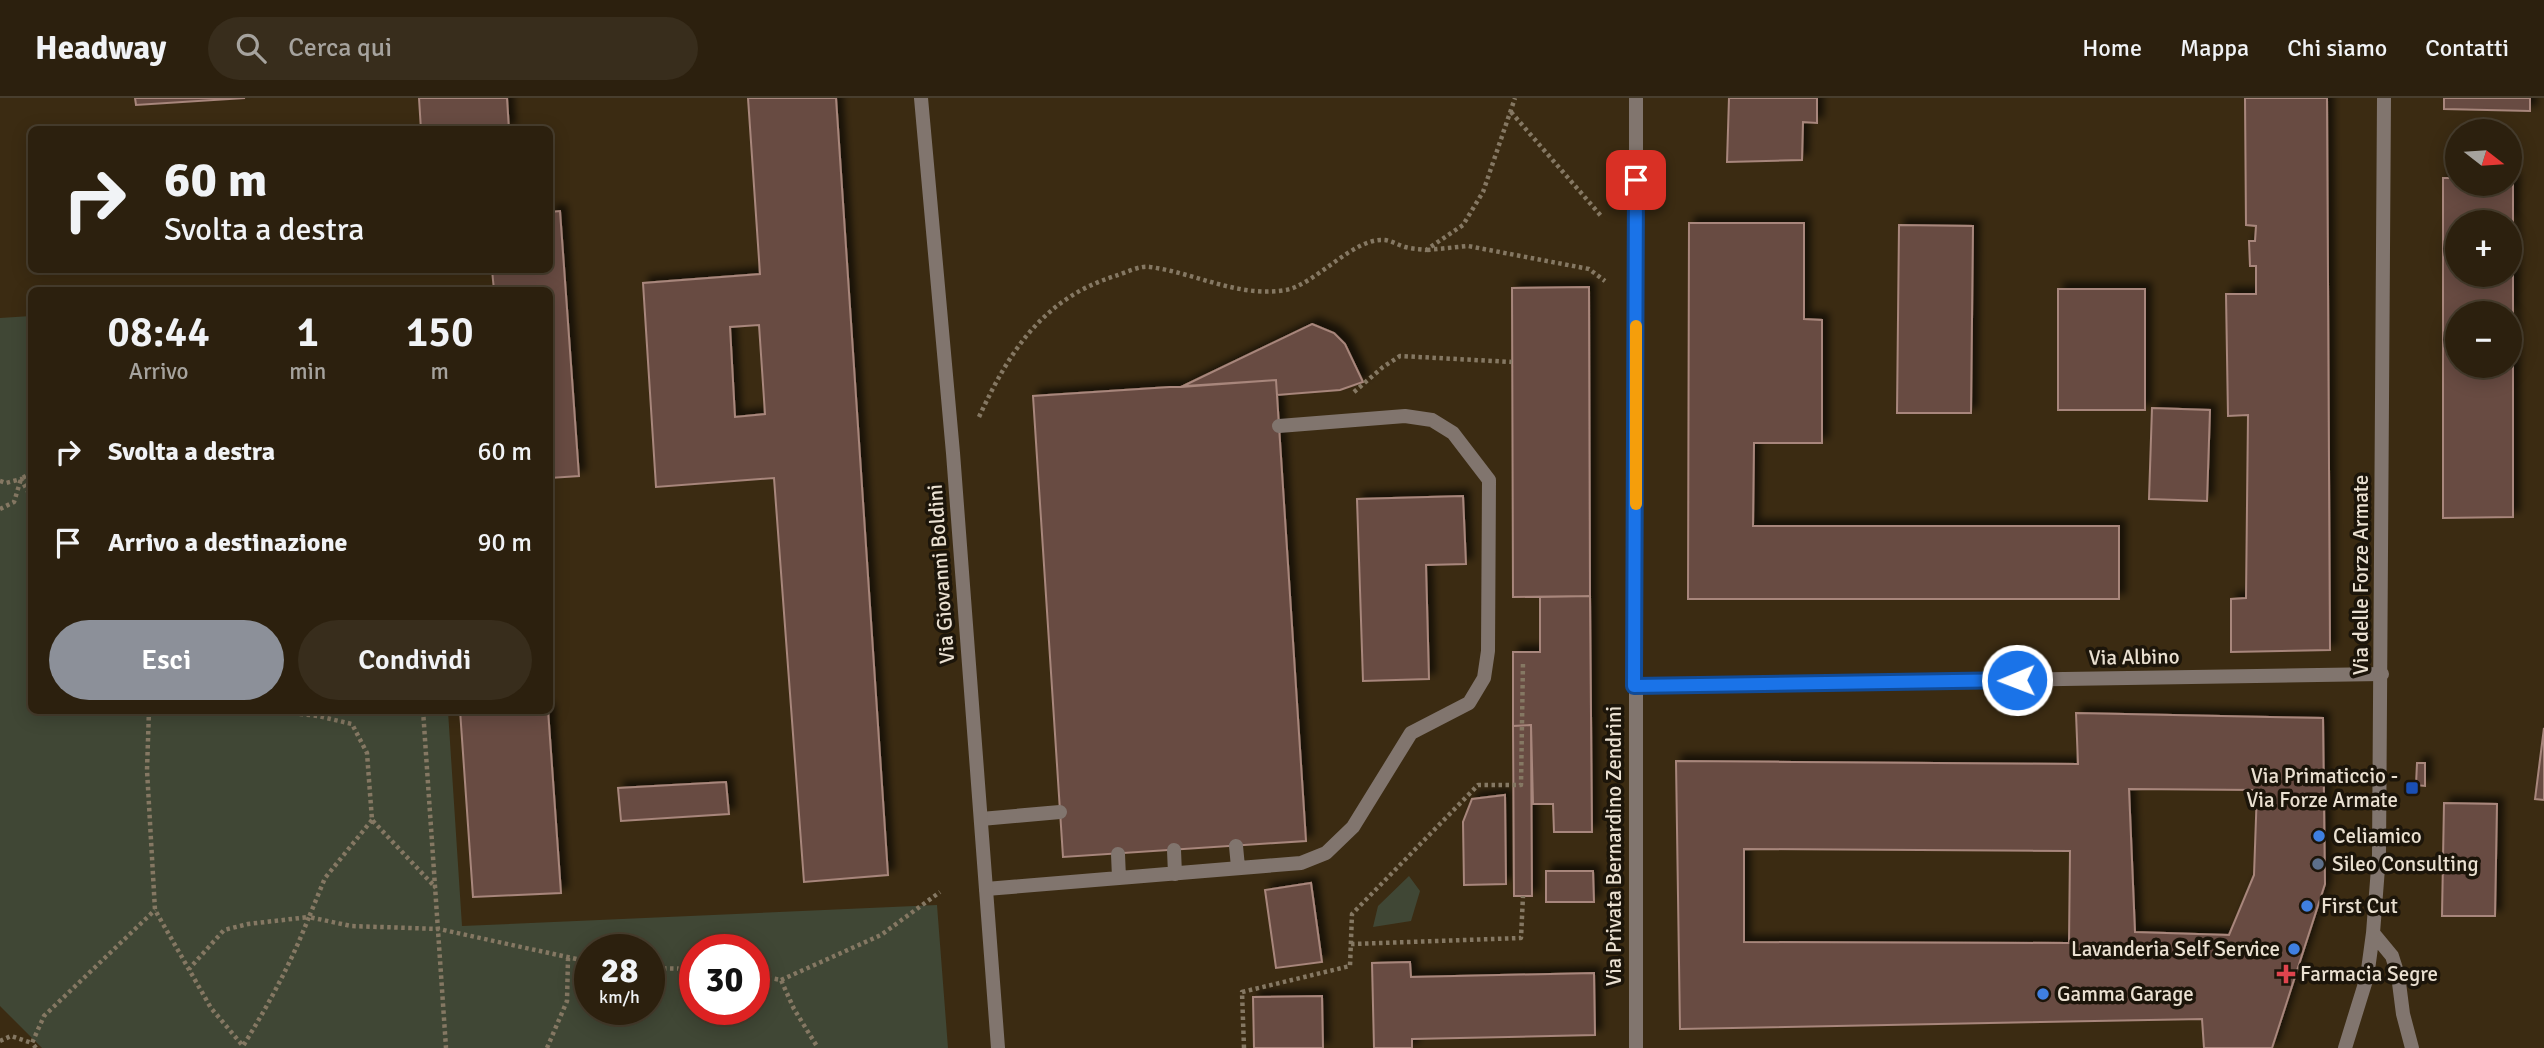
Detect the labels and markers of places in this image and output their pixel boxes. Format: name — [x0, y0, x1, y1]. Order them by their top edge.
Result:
pin — [1606, 150, 1666, 210]
place label: Via Primaticcio - Via Forze Armate — [2246, 763, 2398, 813]
marker: Via Primaticcio - Via Forze Armate — [2404, 780, 2420, 796]
place label: Celiamico — [2333, 823, 2422, 849]
marker: Celiamico — [2311, 828, 2327, 844]
place label: Sileo Consulting — [2332, 851, 2479, 877]
marker: Sileo Consulting — [2310, 856, 2326, 872]
place label: First Cut — [2321, 893, 2398, 919]
marker: First Cut — [2299, 898, 2315, 914]
place label: Lavanderia Self Service — [2071, 936, 2280, 962]
marker: Lavanderia Self Service — [2286, 941, 2302, 957]
place label: Farmacia Segre — [2300, 961, 2438, 987]
marker: Farmacia Segre — [2278, 966, 2294, 982]
place label: Gamma Garage — [2057, 981, 2194, 1007]
marker: Gamma Garage — [2035, 986, 2051, 1002]

